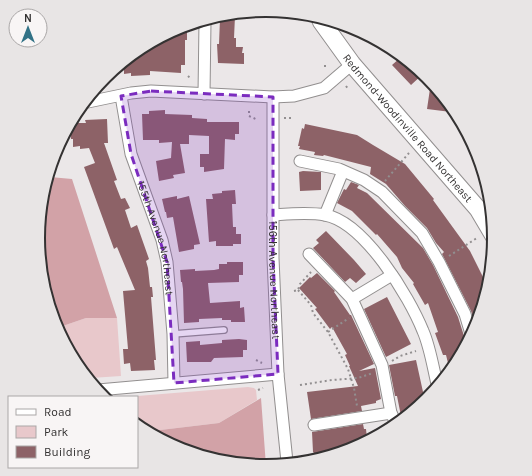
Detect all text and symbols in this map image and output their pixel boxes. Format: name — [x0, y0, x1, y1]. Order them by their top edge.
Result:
north arrow — [8, 8, 48, 48]
text: N — [24, 12, 32, 25]
street label: Redmond-Woodinville Road Northeast — [340, 51, 475, 205]
street label: 155th Avenue Northeast — [135, 179, 176, 296]
street label: 156th Avenue Northeast — [266, 221, 283, 339]
legend — [8, 396, 138, 468]
text: Road — [44, 405, 72, 419]
text: Park — [44, 425, 69, 439]
text: Building — [44, 445, 91, 459]

